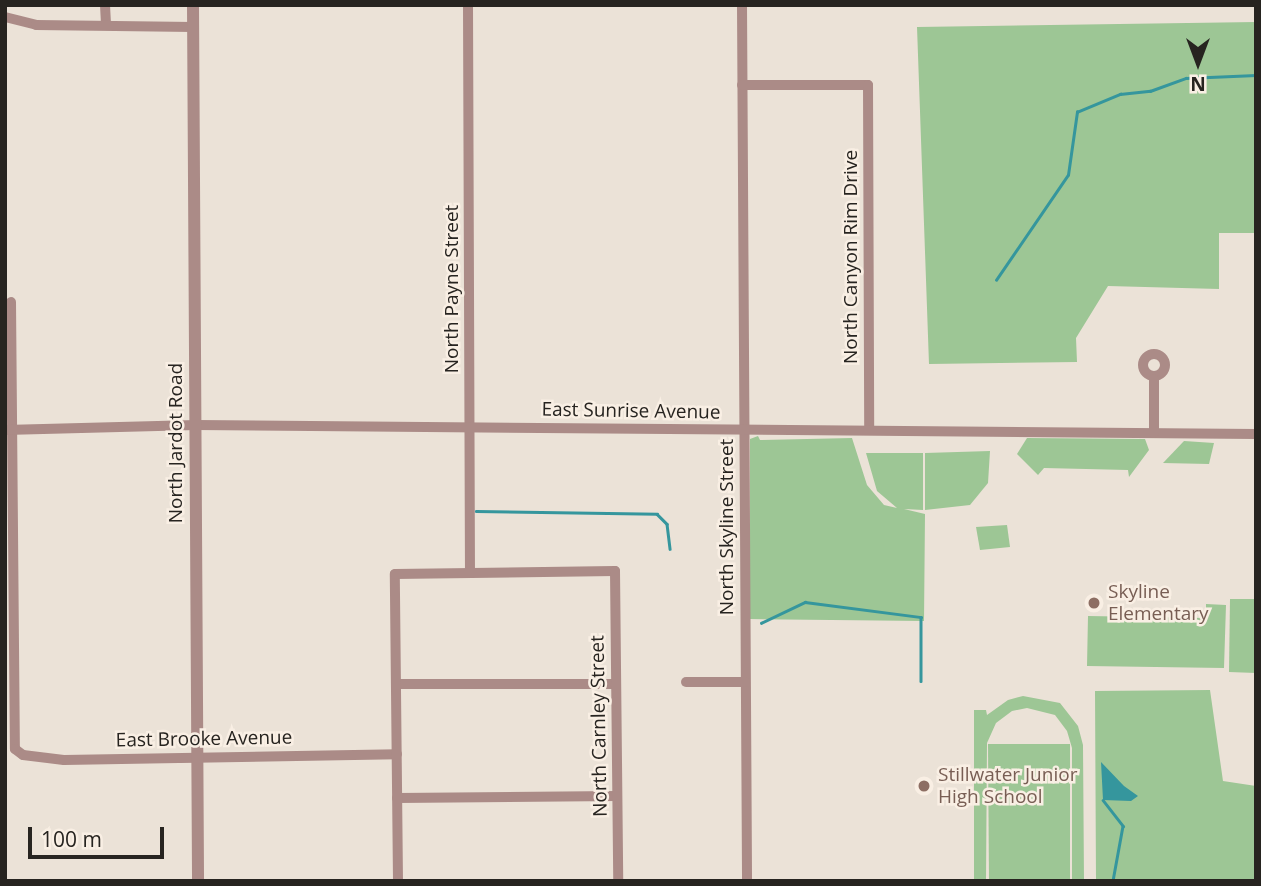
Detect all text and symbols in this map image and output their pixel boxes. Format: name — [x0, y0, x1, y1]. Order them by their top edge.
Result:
north arrow — [1163, 28, 1233, 98]
text: N — [1190, 71, 1206, 97]
street label: North Canyon Rim Drive — [840, 150, 862, 364]
street label: North Payne Street — [441, 205, 463, 373]
street label: North Jardot Road — [165, 363, 187, 523]
street label: East Sunrise Avenue — [541, 398, 721, 424]
street label: North Skyline Street — [716, 439, 738, 615]
place label: Skyline Elementary — [1108, 581, 1209, 625]
marker: Skyline Elementary — [1086, 595, 1102, 611]
street label: North Carnley Street — [586, 635, 612, 817]
street label: East Brooke Avenue — [116, 726, 292, 752]
place label: Stillwater Junior High School — [938, 764, 1077, 808]
marker: Stillwater Junior High School — [916, 778, 932, 794]
scale bar — [32, 812, 168, 856]
text: 100 m — [41, 825, 102, 853]

